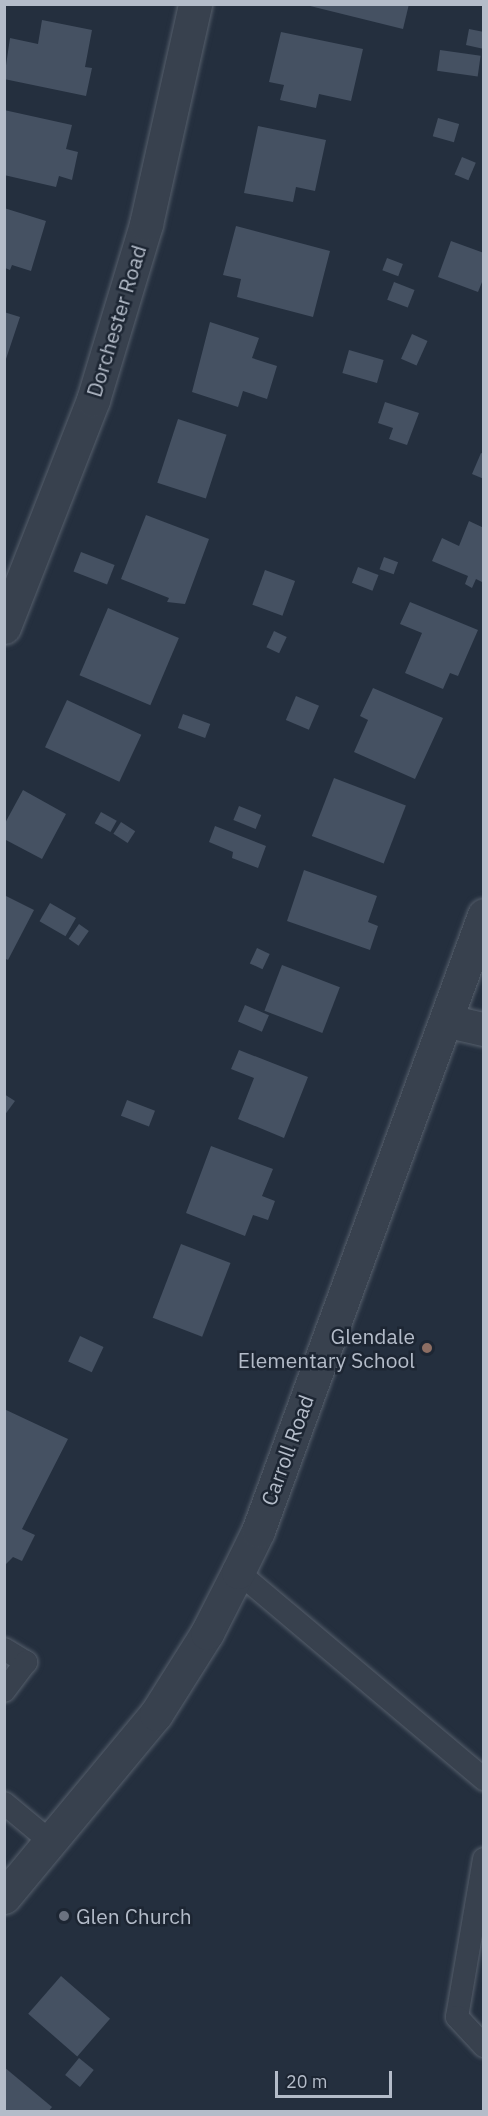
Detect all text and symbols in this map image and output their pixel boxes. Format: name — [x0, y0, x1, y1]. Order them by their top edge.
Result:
street label: Dorchester Road — [81, 242, 151, 400]
place label: Glendale Elementary School — [238, 1323, 415, 1373]
marker: Glendale Elementary School — [420, 1341, 434, 1355]
street label: Carroll Road — [255, 1391, 319, 1509]
place label: Glen Church — [76, 1903, 192, 1929]
marker: Glen Church — [57, 1909, 71, 1923]
scale bar — [278, 2059, 395, 2097]
text: 20 m — [286, 2070, 328, 2093]

